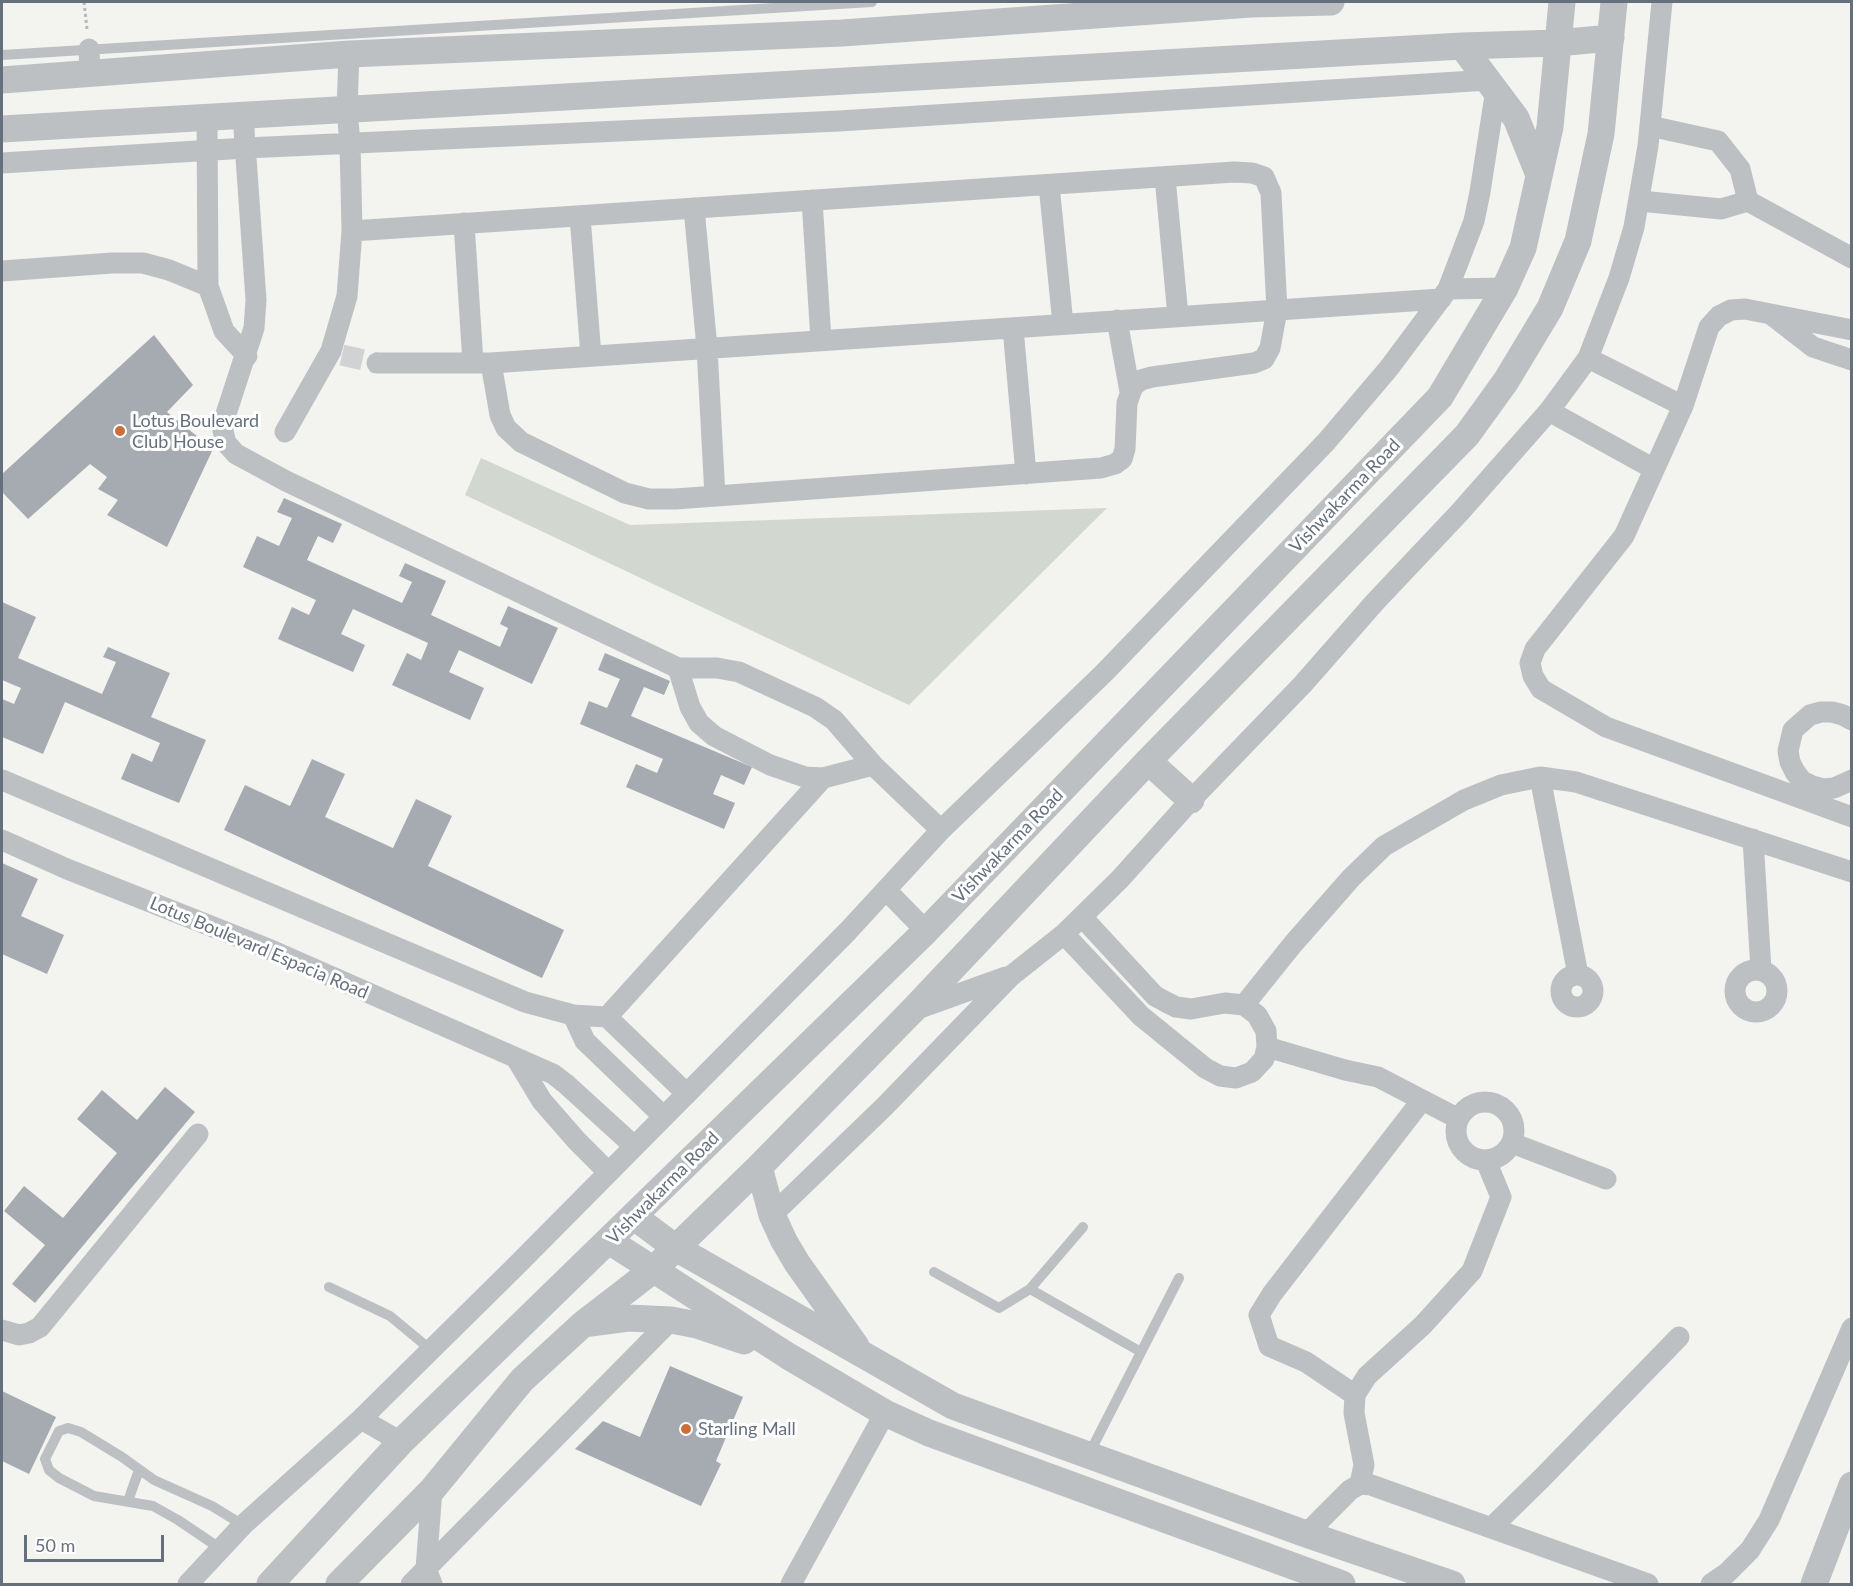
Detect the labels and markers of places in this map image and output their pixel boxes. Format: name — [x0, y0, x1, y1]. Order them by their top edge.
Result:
place label: Lotus Boulevard Club House — [132, 410, 259, 452]
marker: Lotus Boulevard Club House — [113, 424, 127, 438]
place label: Starling Mall — [698, 1418, 796, 1440]
marker: Starling Mall — [679, 1422, 693, 1436]

